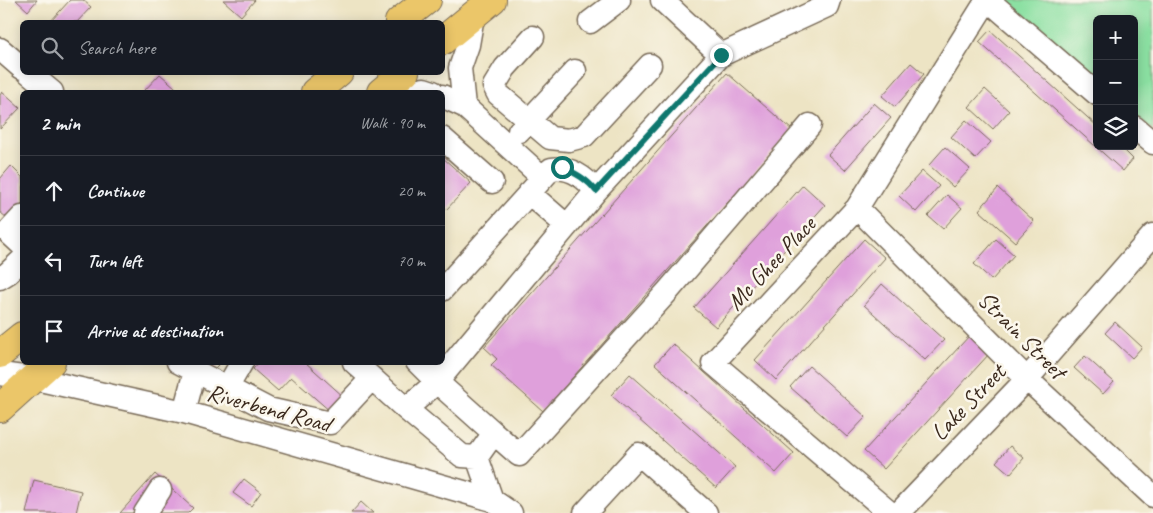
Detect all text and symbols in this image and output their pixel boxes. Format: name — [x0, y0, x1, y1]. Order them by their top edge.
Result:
map controls — [1093, 15, 1138, 150]
button: + — [1093, 15, 1138, 60]
search box — [20, 20, 445, 75]
icon: search — [38, 34, 66, 62]
text: Search here — [78, 36, 155, 60]
route end — [710, 44, 733, 67]
button: − — [1093, 60, 1138, 105]
button: layers — [1093, 105, 1138, 150]
text: 2 min — [40, 110, 80, 136]
text: Walk · 90 m — [360, 113, 425, 133]
route start — [551, 156, 574, 179]
icon: ahead — [40, 177, 68, 205]
text: Continue — [87, 179, 144, 203]
text: 20 m — [398, 181, 425, 201]
street label: Mc Ghee Place — [720, 208, 824, 316]
icon: left — [40, 247, 68, 275]
text: Turn left — [87, 249, 142, 273]
text: 70 m — [398, 251, 425, 271]
street label: Strain Street — [972, 285, 1075, 388]
icon: arrive — [40, 317, 68, 345]
text: Arrive at destination — [87, 319, 223, 343]
street label: Lake Street — [924, 356, 1013, 447]
street label: Riverbend Road — [204, 377, 337, 440]

